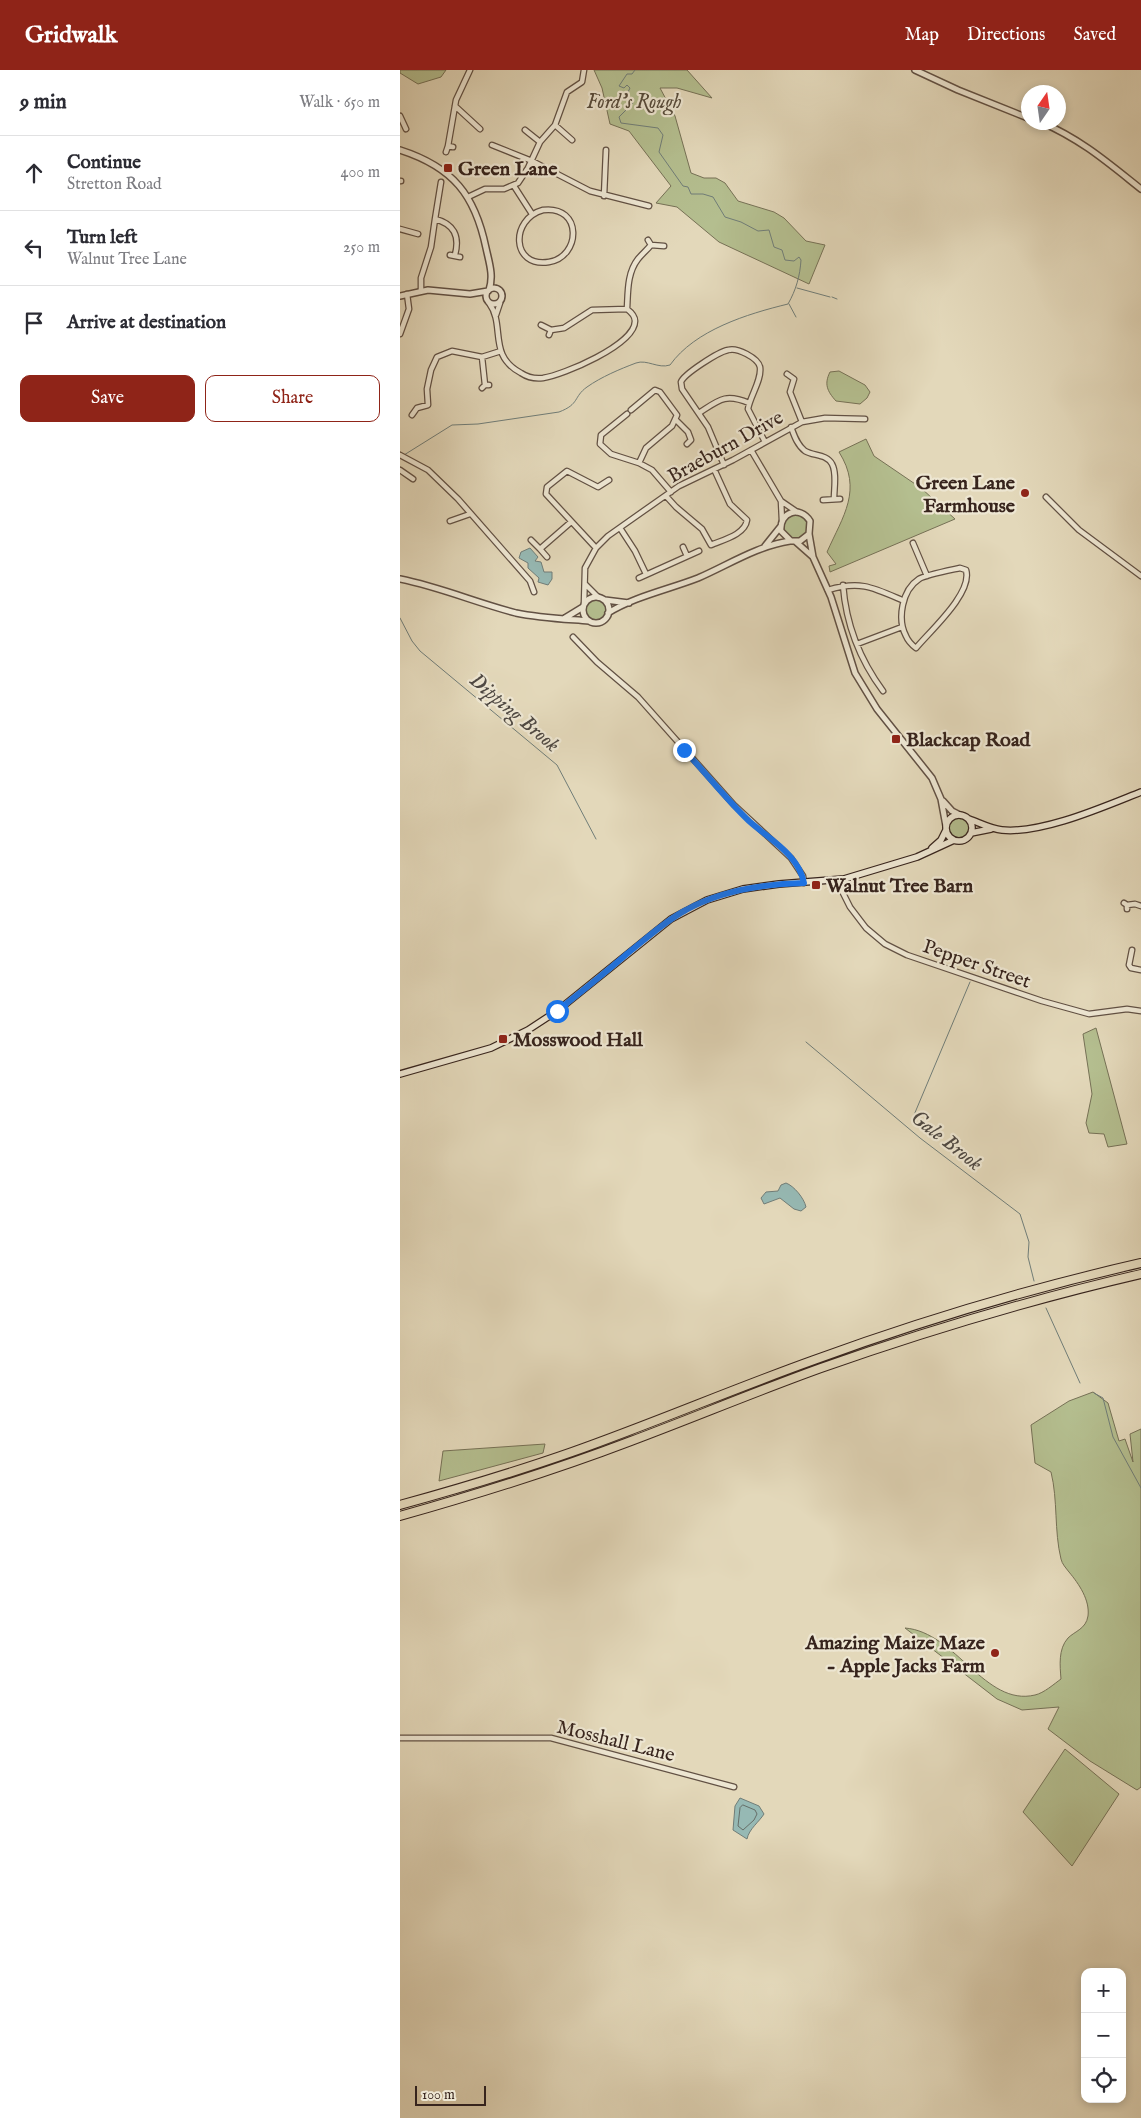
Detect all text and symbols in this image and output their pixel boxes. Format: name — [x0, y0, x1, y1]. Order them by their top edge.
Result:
text: Gridwalk — [25, 20, 117, 51]
text: Map — [905, 24, 939, 47]
text: Directions — [967, 24, 1045, 47]
text: Saved — [1073, 24, 1116, 47]
north arrow — [1021, 85, 1066, 130]
text: 9 min — [20, 89, 67, 116]
park label: Ford's Rough — [587, 90, 682, 116]
text: Walk · 650 m — [299, 93, 380, 113]
text: Continue — [67, 151, 141, 175]
place label: Green Lane — [458, 157, 558, 182]
icon: ahead — [20, 159, 48, 187]
marker: Green Lane — [442, 162, 454, 174]
text: 400 m — [341, 163, 380, 183]
text: Stretton Road — [67, 175, 162, 195]
text: Turn left — [67, 226, 138, 250]
icon: left — [20, 234, 48, 262]
text: 250 m — [343, 238, 380, 258]
text: Walnut Tree Lane — [67, 250, 187, 270]
icon: arrive — [20, 309, 48, 337]
text: Arrive at destination — [67, 311, 226, 335]
button: Save — [20, 375, 195, 422]
button: Share — [205, 375, 380, 422]
street label: Braeburn Drive — [664, 405, 788, 489]
place label: Green Lane Farmhouse — [916, 471, 1016, 519]
marker: Green Lane Farmhouse — [1019, 487, 1031, 499]
water label: Dipping Brook — [463, 668, 565, 759]
place label: Blackcap Road — [906, 728, 1032, 753]
marker: Blackcap Road — [890, 733, 902, 745]
route end — [673, 739, 696, 762]
place label: Walnut Tree Barn — [825, 874, 973, 899]
marker: Walnut Tree Barn — [810, 879, 822, 891]
street label: Pepper Street — [919, 934, 1034, 995]
route start — [546, 1000, 569, 1023]
place label: Mosswood Hall — [513, 1028, 643, 1053]
marker: Mosswood Hall — [497, 1033, 509, 1045]
water label: Gale Brook — [905, 1105, 988, 1178]
place label: Amazing Maize Maze - Apple Jacks Farm — [804, 1631, 986, 1679]
marker: Amazing Maize Maze - Apple Jacks Farm — [989, 1647, 1001, 1659]
street label: Mosshall Lane — [554, 1715, 677, 1768]
map controls — [1081, 1968, 1126, 2103]
button: + — [1081, 1968, 1126, 2013]
button: − — [1081, 2013, 1126, 2058]
button: locate — [1081, 2058, 1126, 2103]
scale bar — [415, 2083, 486, 2106]
text: 100 m — [422, 2086, 455, 2104]

